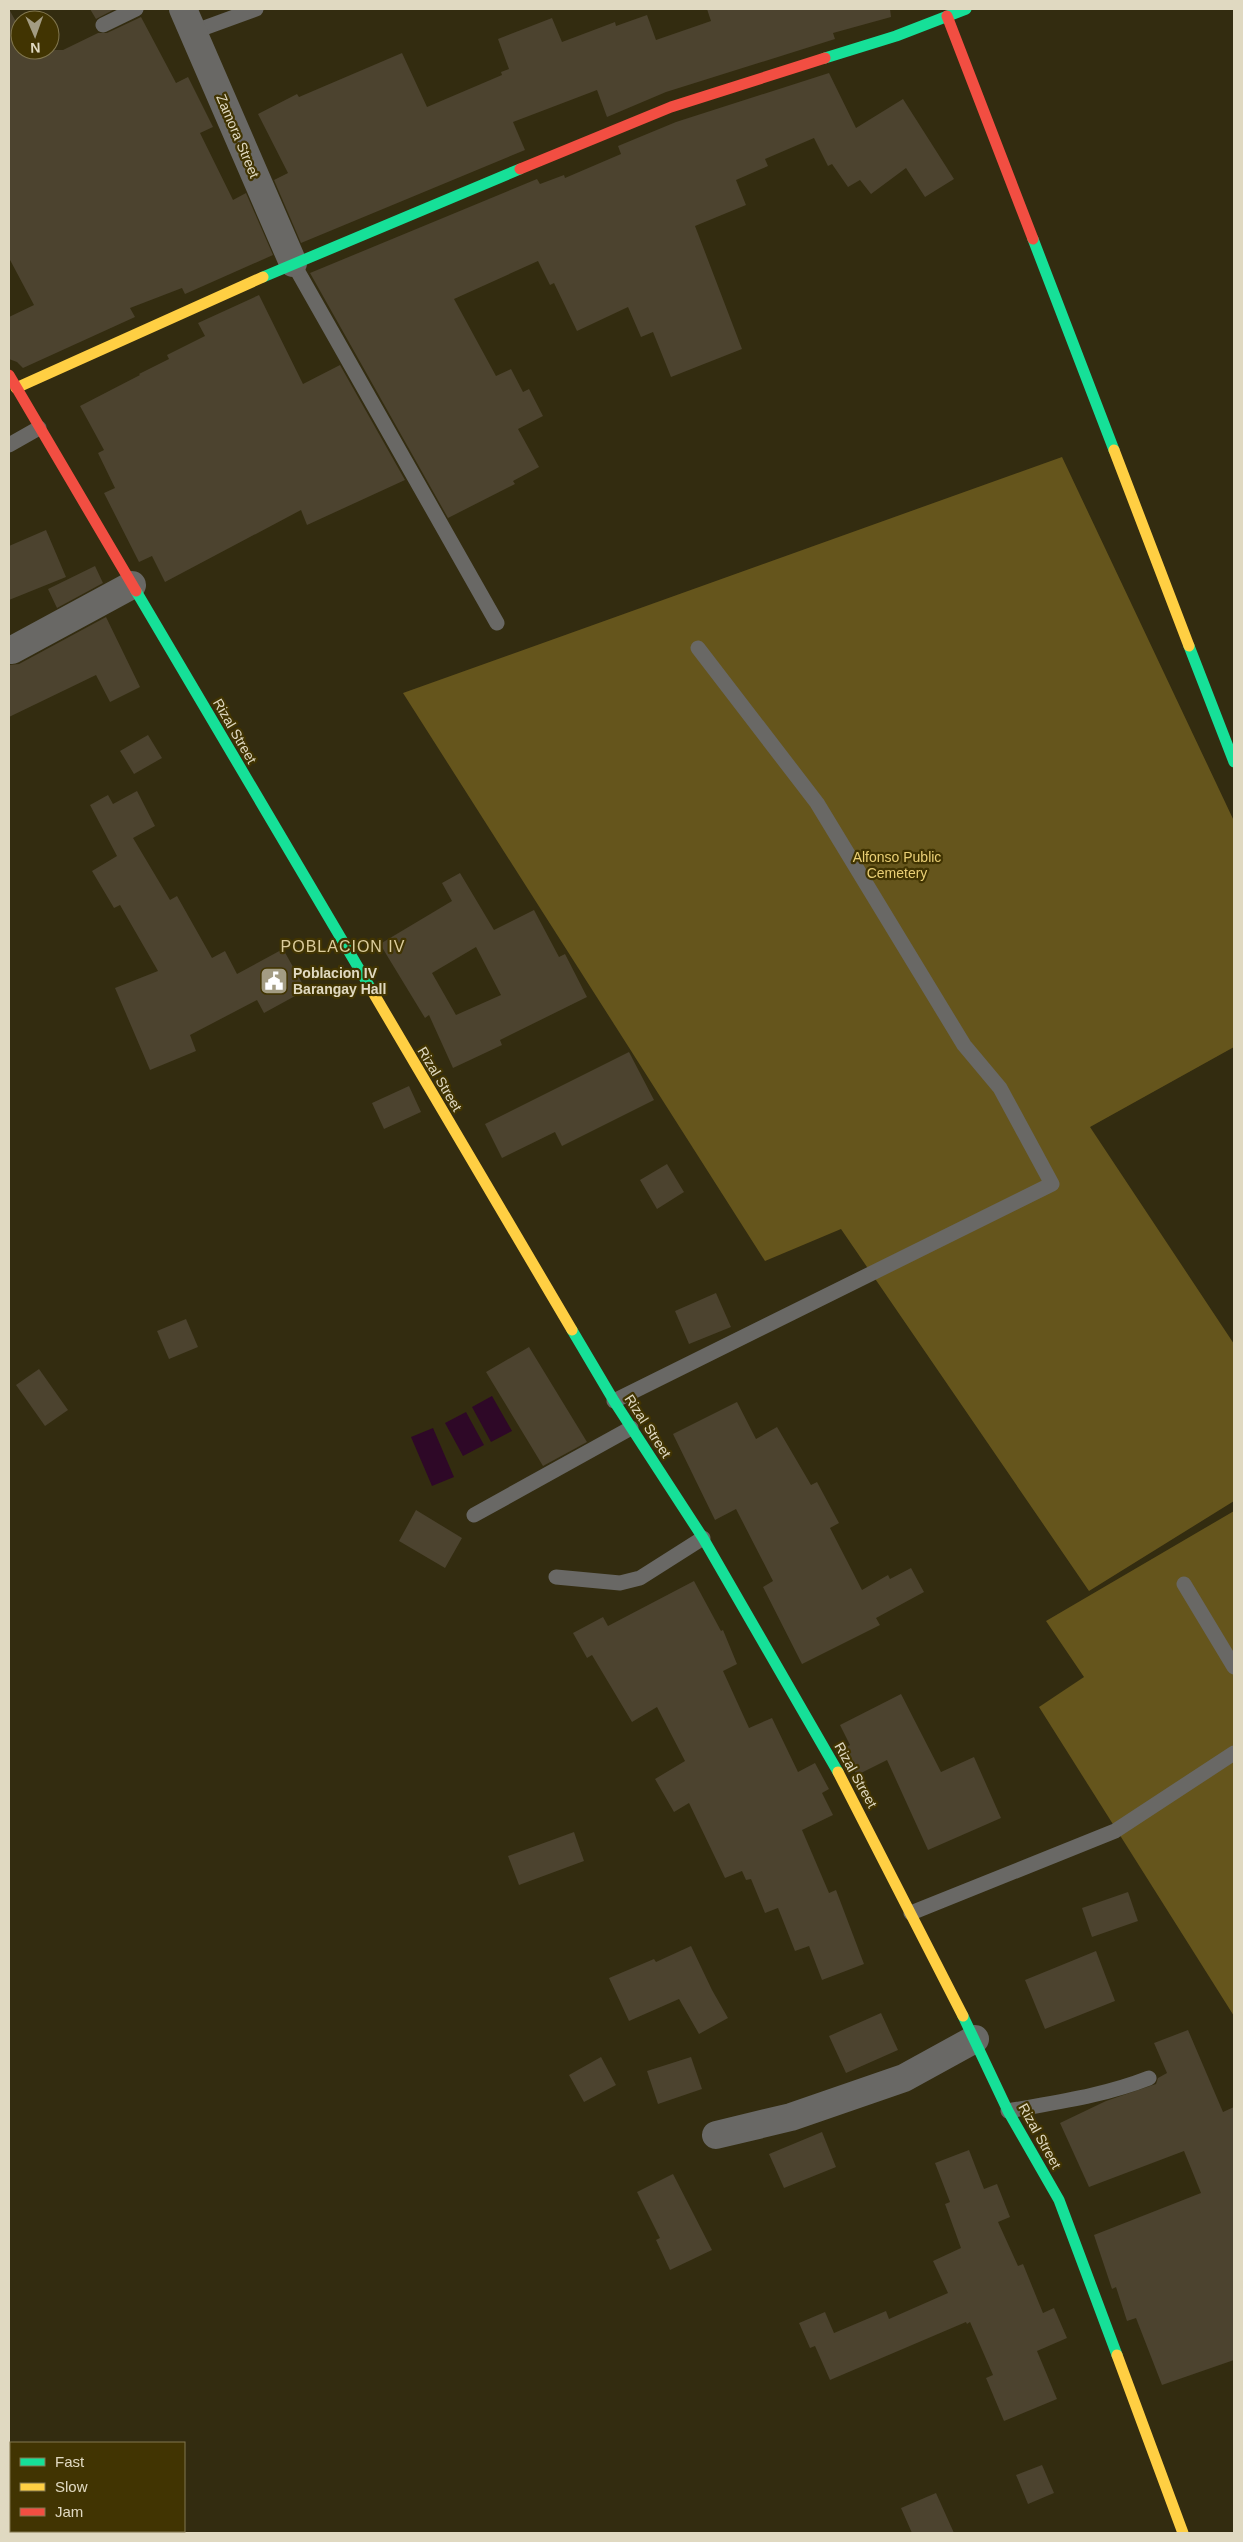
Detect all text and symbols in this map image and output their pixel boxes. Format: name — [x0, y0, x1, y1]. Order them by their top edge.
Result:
north arrow — [10, 10, 60, 60]
text: N — [30, 40, 41, 56]
street label: Zamora Street — [213, 92, 263, 180]
street label: Rizal Street — [210, 696, 260, 766]
park label: Alfonso Public Cemetery — [853, 849, 941, 881]
district label: POBLACION IV — [281, 938, 405, 955]
place label: Poblacion IV Barangay Hall — [293, 965, 386, 997]
public building icon: Poblacion IV Barangay Hall — [259, 966, 289, 996]
street label: Rizal Street — [415, 1044, 466, 1114]
street label: Rizal Street — [622, 1391, 674, 1461]
street label: Rizal Street — [831, 1739, 881, 1811]
street label: Rizal Street — [1015, 2100, 1065, 2172]
legend — [10, 2442, 185, 2532]
text: Fast — [55, 2453, 85, 2470]
text: Slow — [55, 2478, 88, 2495]
text: Jam — [55, 2503, 83, 2520]

